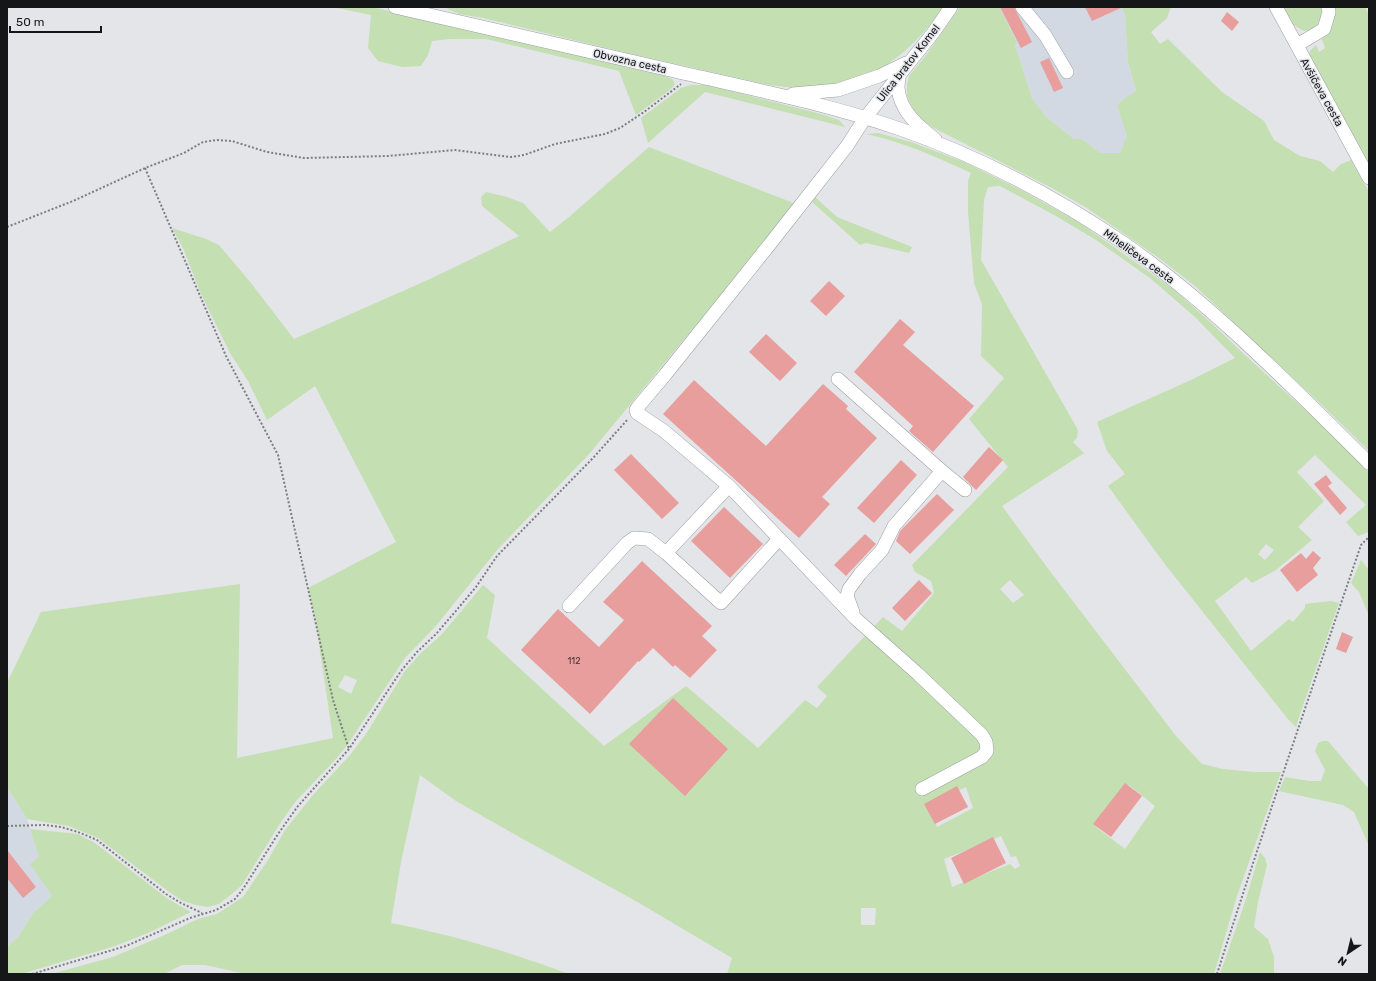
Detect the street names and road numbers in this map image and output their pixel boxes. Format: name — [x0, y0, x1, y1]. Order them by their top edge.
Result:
street label: Ulica bratov Komel — [874, 22, 943, 105]
street label: Obvozna cesta — [592, 47, 668, 76]
street label: Avšičeva cesta — [1297, 56, 1346, 129]
street label: Miheličeva cesta — [1101, 226, 1177, 286]

